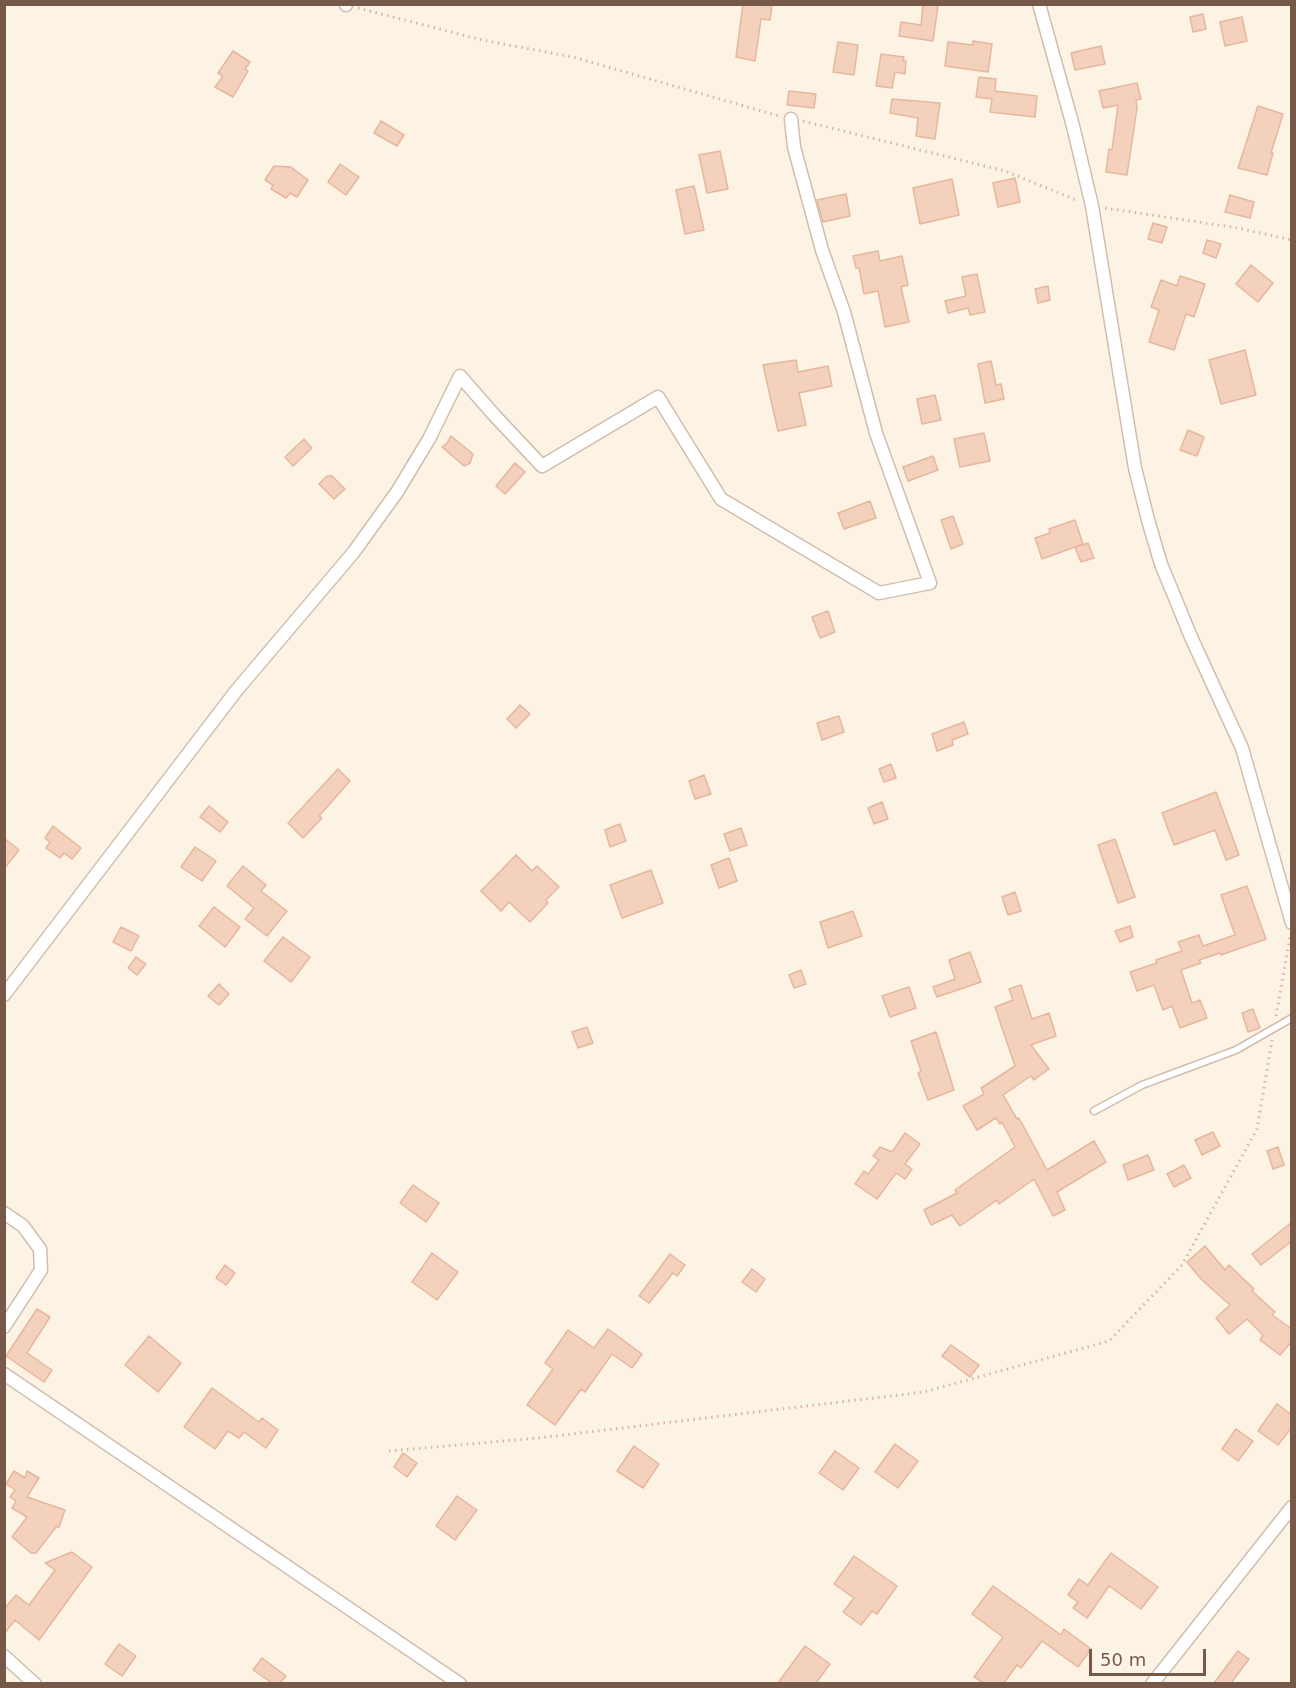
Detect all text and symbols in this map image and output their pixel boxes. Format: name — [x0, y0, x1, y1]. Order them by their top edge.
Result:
scale bar — [1092, 1637, 1209, 1675]
text: 50 m — [1100, 1649, 1146, 1670]

